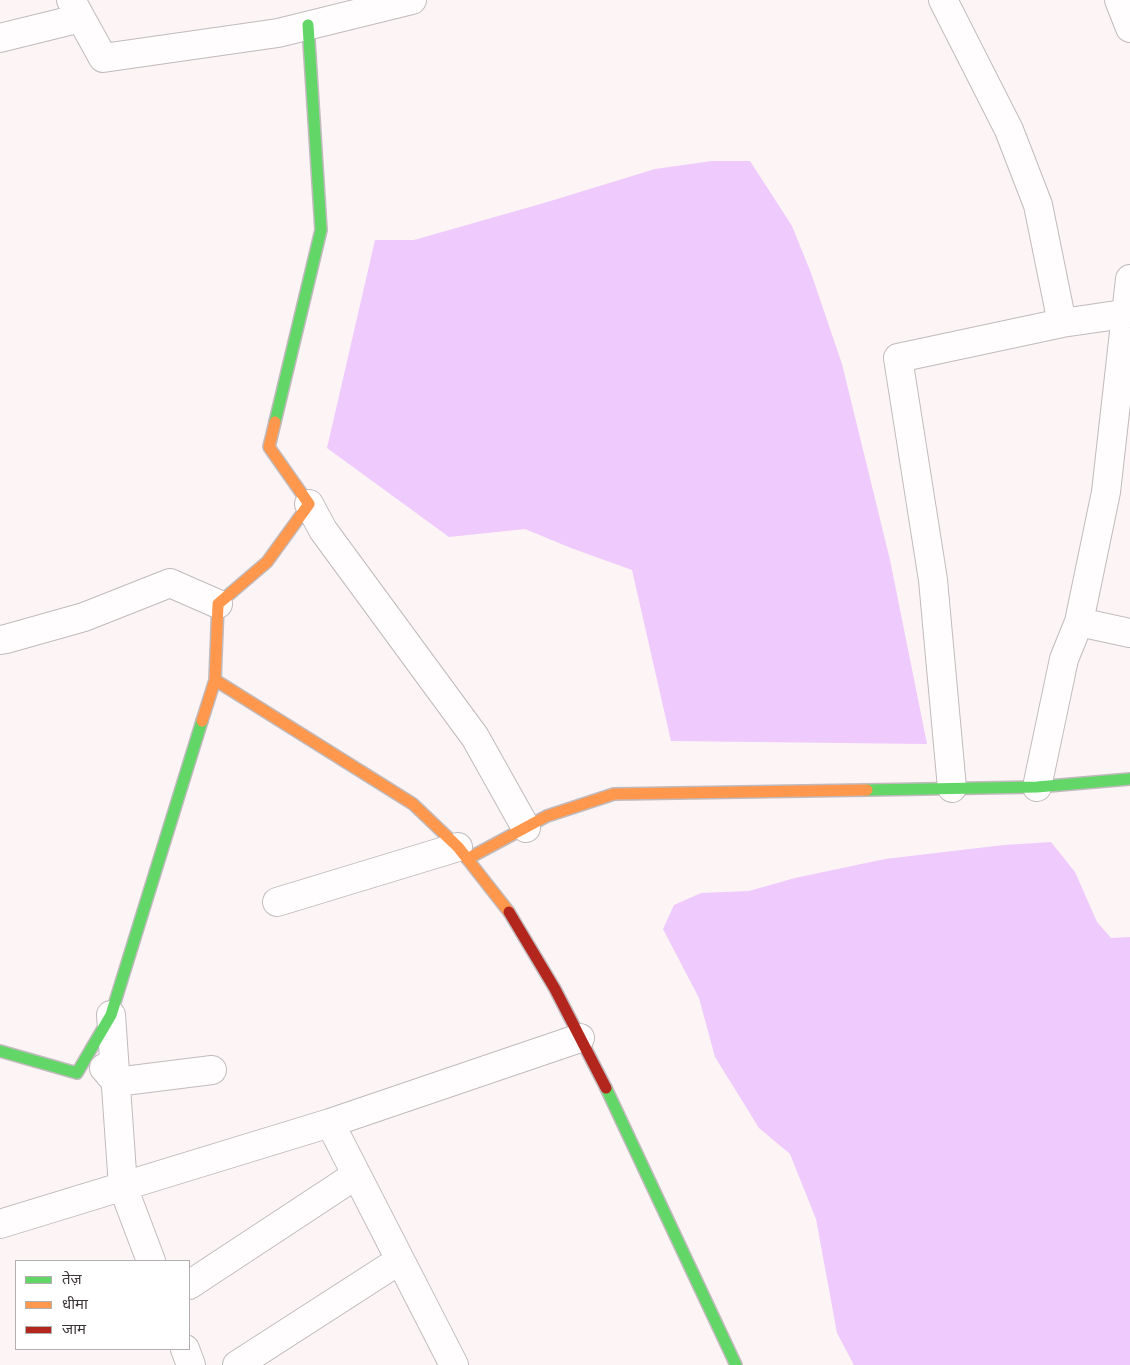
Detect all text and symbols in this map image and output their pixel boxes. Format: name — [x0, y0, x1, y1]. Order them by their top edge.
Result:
legend — [15, 1260, 190, 1350]
text: तेज़ — [62, 1270, 82, 1288]
text: धीमा — [62, 1295, 88, 1313]
text: जाम — [62, 1320, 86, 1338]

